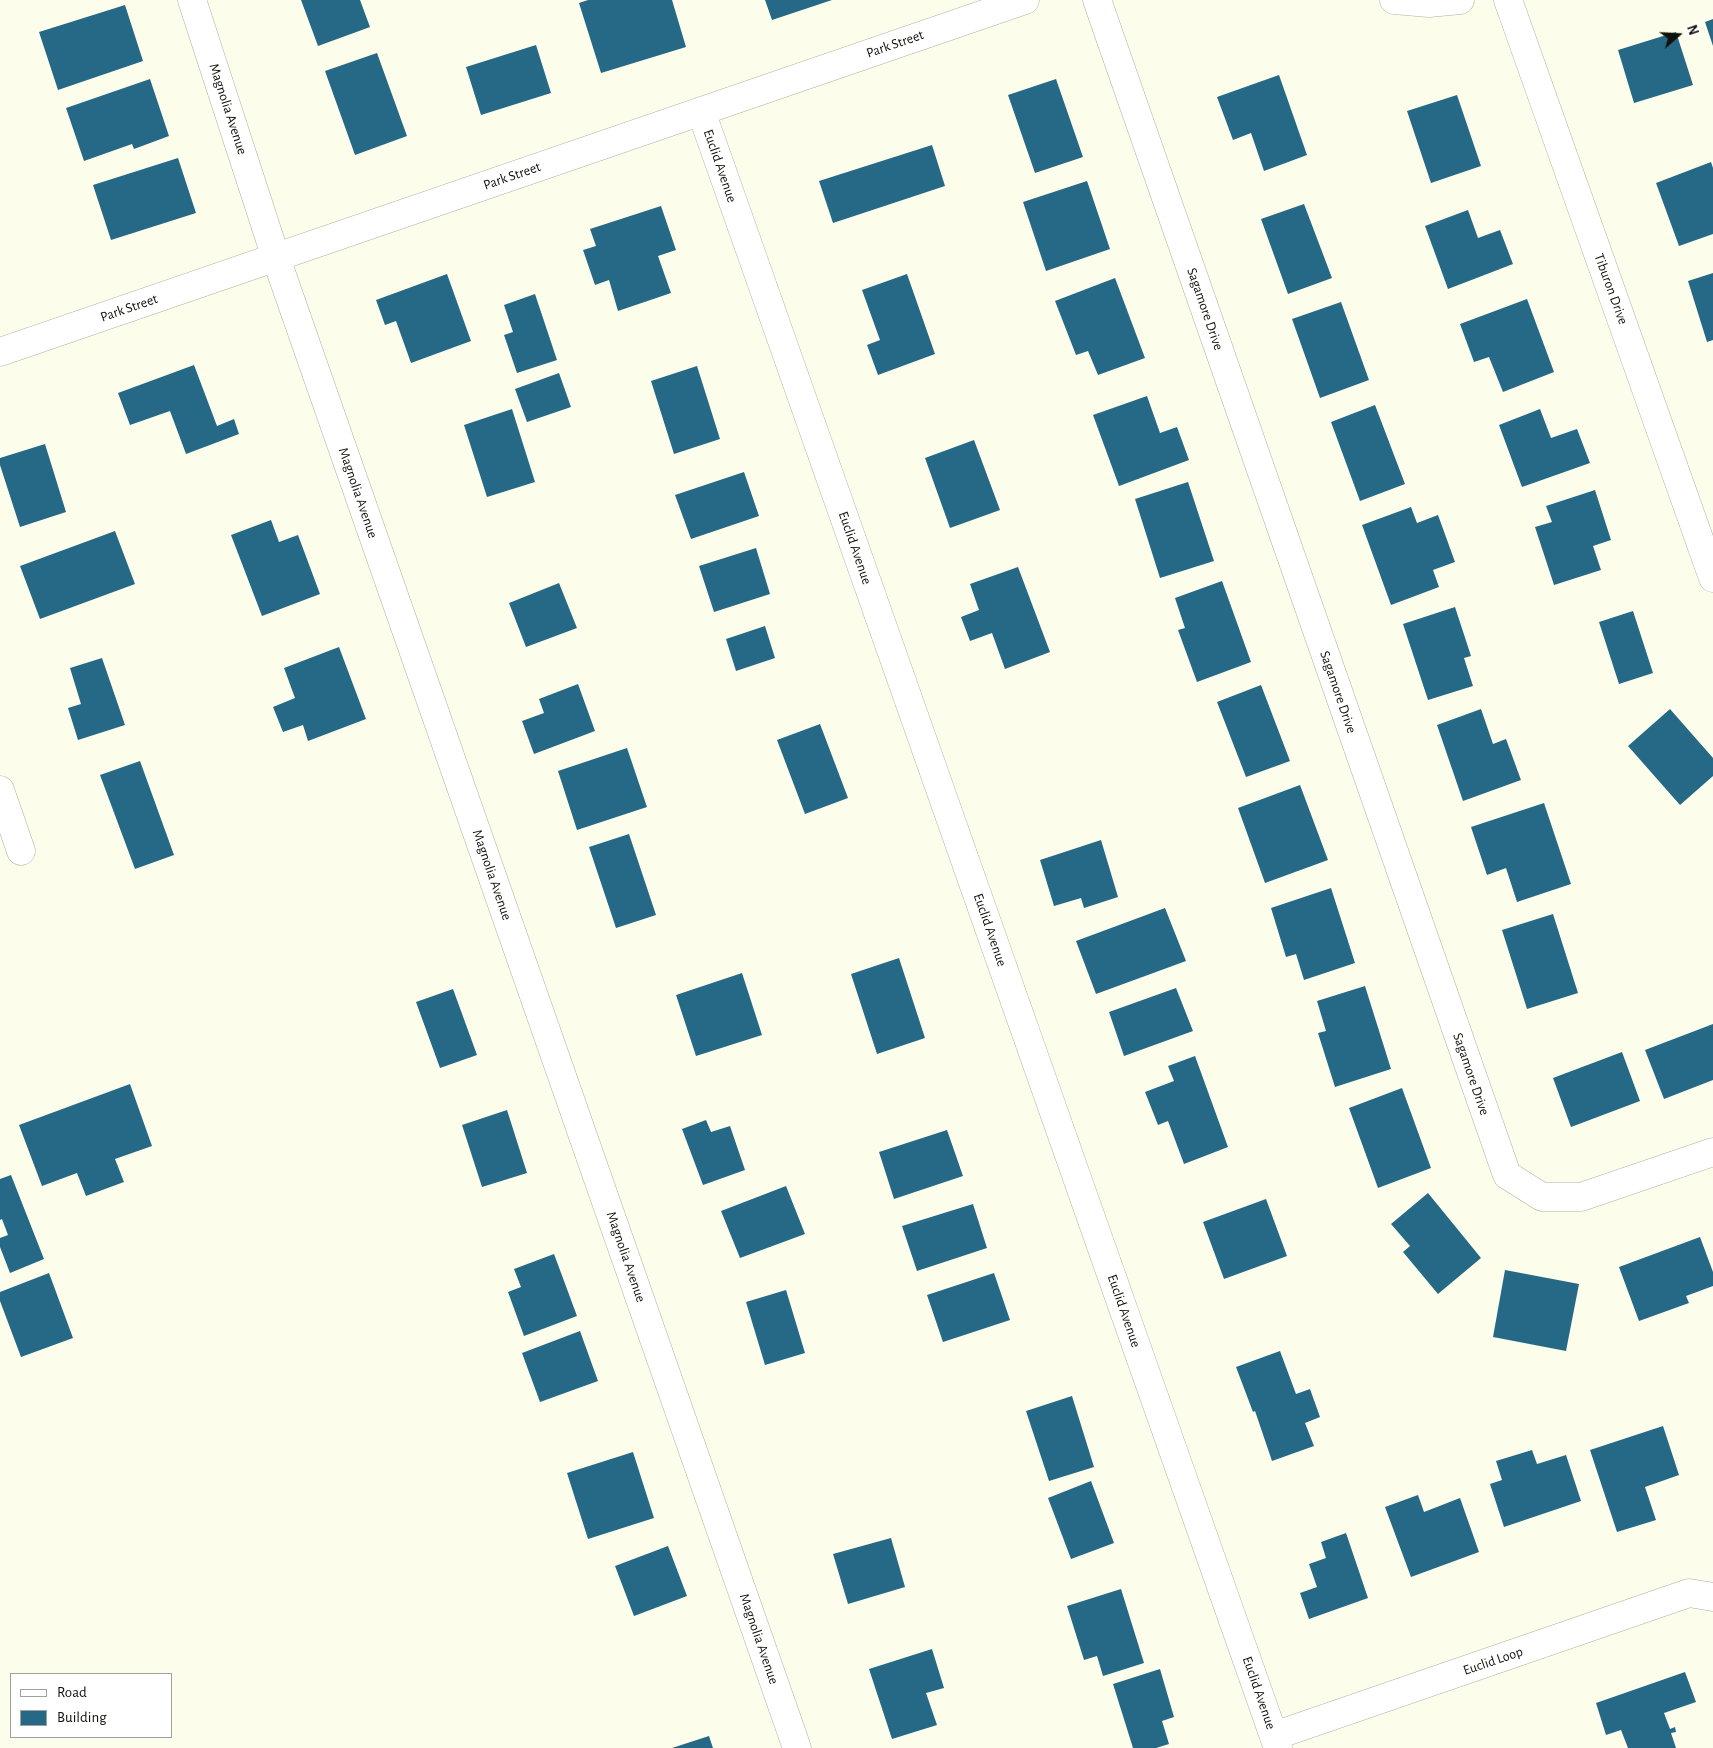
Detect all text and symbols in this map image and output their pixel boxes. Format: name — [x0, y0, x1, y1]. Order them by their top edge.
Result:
north arrow — [1653, 10, 1703, 60]
text: N — [1684, 23, 1700, 37]
street label: Park Street — [864, 26, 926, 62]
street label: Magnolia Avenue — [205, 61, 251, 157]
street label: Euclid Avenue — [700, 127, 740, 205]
street label: Park Street — [481, 158, 543, 194]
street label: Tiburon Drive — [1590, 251, 1632, 327]
street label: Sagamore Drive — [1183, 266, 1227, 352]
street label: Park Street — [98, 290, 160, 326]
street label: Magnolia Avenue — [335, 445, 381, 541]
street label: Euclid Avenue — [835, 509, 875, 587]
street label: Sagamore Drive — [1316, 649, 1360, 735]
street label: Magnolia Avenue — [469, 827, 515, 923]
street label: Euclid Avenue — [970, 891, 1010, 969]
street label: Sagamore Drive — [1449, 1031, 1493, 1117]
street label: Magnolia Avenue — [603, 1209, 649, 1305]
street label: Euclid Avenue — [1104, 1272, 1144, 1350]
street label: Magnolia Avenue — [736, 1591, 782, 1687]
street label: Euclid Loop — [1461, 1643, 1525, 1679]
street label: Euclid Avenue — [1239, 1654, 1279, 1732]
legend — [10, 1673, 172, 1738]
text: Road — [57, 1685, 87, 1700]
text: Building — [57, 1710, 107, 1725]

